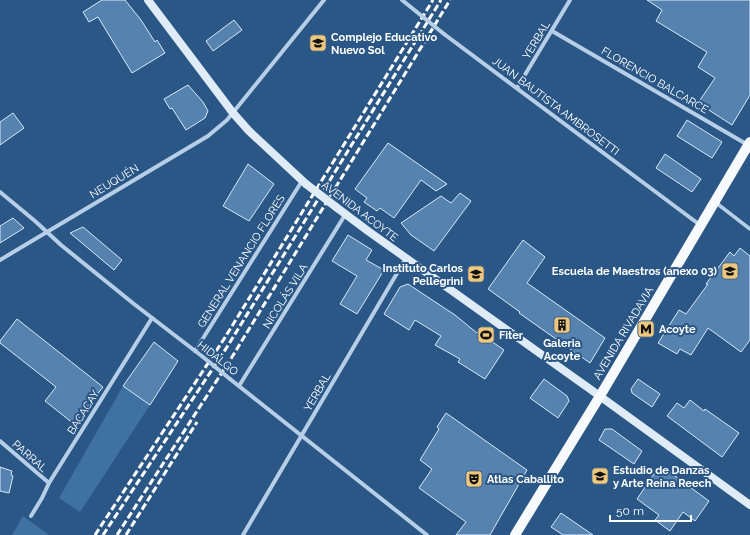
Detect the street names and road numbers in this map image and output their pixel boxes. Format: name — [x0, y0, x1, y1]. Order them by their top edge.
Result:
street label: YERBAL — [520, 18, 553, 62]
street label: FLORENCIO BALCARCE — [599, 44, 711, 117]
street label: JUAN BAUTISTA AMBROSETTI — [490, 54, 622, 158]
street label: NEUQUÉN — [87, 161, 141, 201]
street label: AVENIDA ACOYTE — [319, 178, 401, 245]
street label: GENERAL VENANCIO FLORES — [195, 192, 288, 330]
street label: NICOLÁS VILA — [259, 261, 311, 331]
street label: AVENIDA RIVADAVIA — [591, 284, 657, 382]
street label: HIDALGO — [195, 338, 241, 378]
street label: YERBAL — [301, 370, 334, 414]
street label: BACACAY — [65, 388, 102, 437]
street label: PARRAL — [10, 438, 50, 475]

